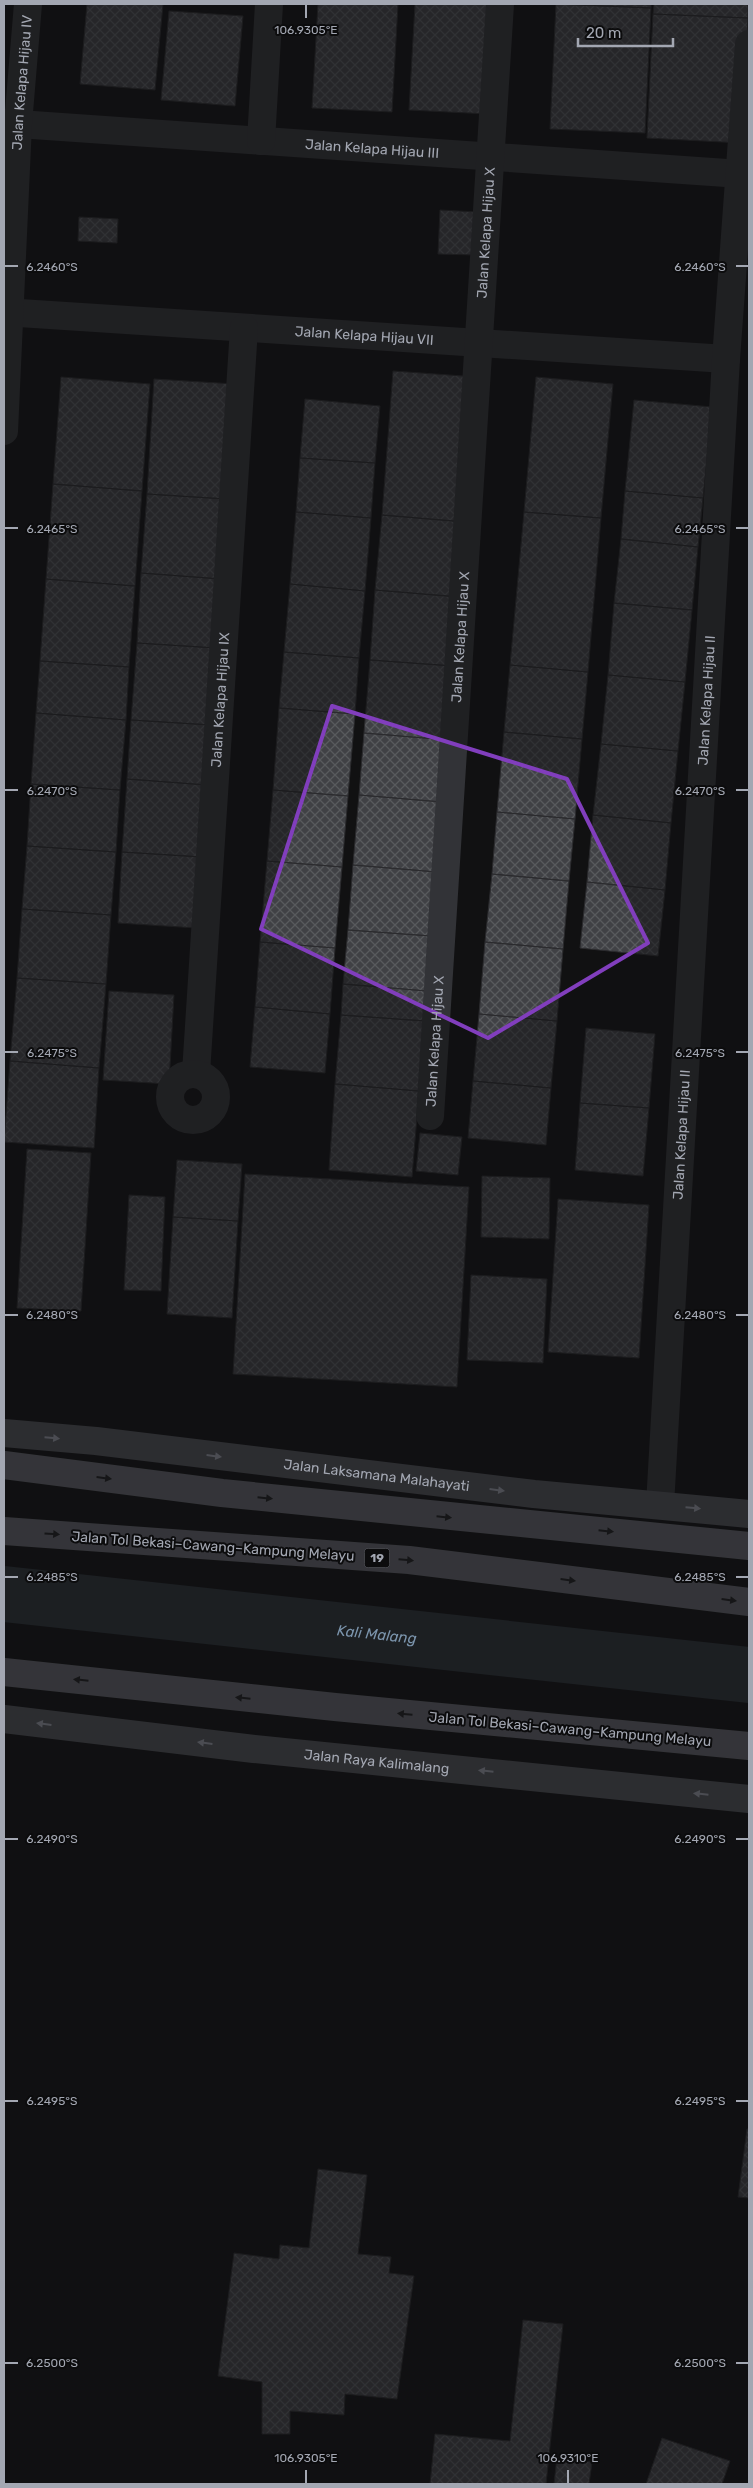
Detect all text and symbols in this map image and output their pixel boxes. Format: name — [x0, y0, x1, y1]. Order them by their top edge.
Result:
street label: Jalan Kelapa Hijau IV — [9, 14, 36, 151]
scale bar — [578, 15, 673, 47]
text: 106.9305°E — [274, 23, 338, 37]
text: 20 m — [586, 24, 621, 42]
street label: Jalan Kelapa Hijau III — [305, 136, 440, 162]
street label: Jalan Kelapa Hijau X — [473, 166, 499, 299]
text: 6.2460°S — [26, 260, 78, 274]
text: 6.2460°S — [674, 260, 726, 274]
street label: Jalan Kelapa Hijau VII — [294, 323, 434, 349]
text: 6.2465°S — [26, 522, 78, 536]
text: 6.2465°S — [674, 522, 726, 536]
street label: Jalan Kelapa Hijau X — [448, 571, 473, 703]
street label: Jalan Kelapa Hijau IX — [208, 632, 233, 768]
street label: Jalan Kelapa Hijau II — [695, 635, 719, 766]
text: 6.2470°S — [27, 784, 77, 798]
text: 6.2470°S — [675, 784, 725, 798]
street label: Jalan Kelapa Hijau X — [423, 975, 448, 1107]
text: 6.2475°S — [27, 1046, 77, 1060]
text: 6.2475°S — [675, 1046, 725, 1060]
street label: Jalan Kelapa Hijau II — [670, 1069, 694, 1200]
text: 6.2480°S — [26, 1308, 78, 1322]
text: 6.2480°S — [674, 1308, 726, 1322]
one-way arrow — [45, 1434, 61, 1442]
one-way arrow — [206, 1452, 222, 1460]
street label: Jalan Laksamana Malahayati — [283, 1456, 470, 1495]
one-way arrow — [97, 1474, 113, 1482]
one-way arrow — [489, 1486, 505, 1494]
one-way arrow — [258, 1494, 274, 1502]
one-way arrow — [686, 1505, 702, 1513]
one-way arrow — [437, 1513, 453, 1521]
one-way arrow — [599, 1527, 615, 1535]
street label: Jalan Tol Bekasi–Cawang–Kampung Melayu — [71, 1528, 355, 1565]
one-way arrow — [45, 1531, 61, 1539]
road number: 19 — [364, 1549, 390, 1568]
one-way arrow — [399, 1556, 415, 1564]
text: 6.2485°S — [26, 1570, 78, 1584]
text: 6.2485°S — [674, 1570, 726, 1584]
one-way arrow — [560, 1576, 576, 1584]
one-way arrow — [721, 1596, 737, 1604]
water label: Kali Malang — [336, 1621, 418, 1648]
one-way arrow — [73, 1676, 89, 1684]
one-way arrow — [235, 1694, 251, 1702]
one-way arrow — [396, 1709, 412, 1717]
street label: Jalan Tol Bekasi–Cawang–Kampung Melayu — [428, 1709, 712, 1750]
one-way arrow — [36, 1720, 52, 1728]
one-way arrow — [197, 1739, 213, 1747]
street label: Jalan Raya Kalimalang — [303, 1746, 450, 1778]
one-way arrow — [477, 1767, 493, 1775]
one-way arrow — [692, 1790, 708, 1798]
text: 6.2490°S — [26, 1832, 78, 1846]
text: 6.2490°S — [674, 1832, 726, 1846]
text: 6.2495°S — [27, 2094, 77, 2108]
text: 6.2495°S — [675, 2094, 725, 2108]
text: 6.2500°S — [26, 2356, 78, 2370]
text: 6.2500°S — [674, 2356, 726, 2370]
text: 106.9305°E — [274, 2451, 338, 2465]
text: 106.9310°E — [537, 2451, 599, 2465]

